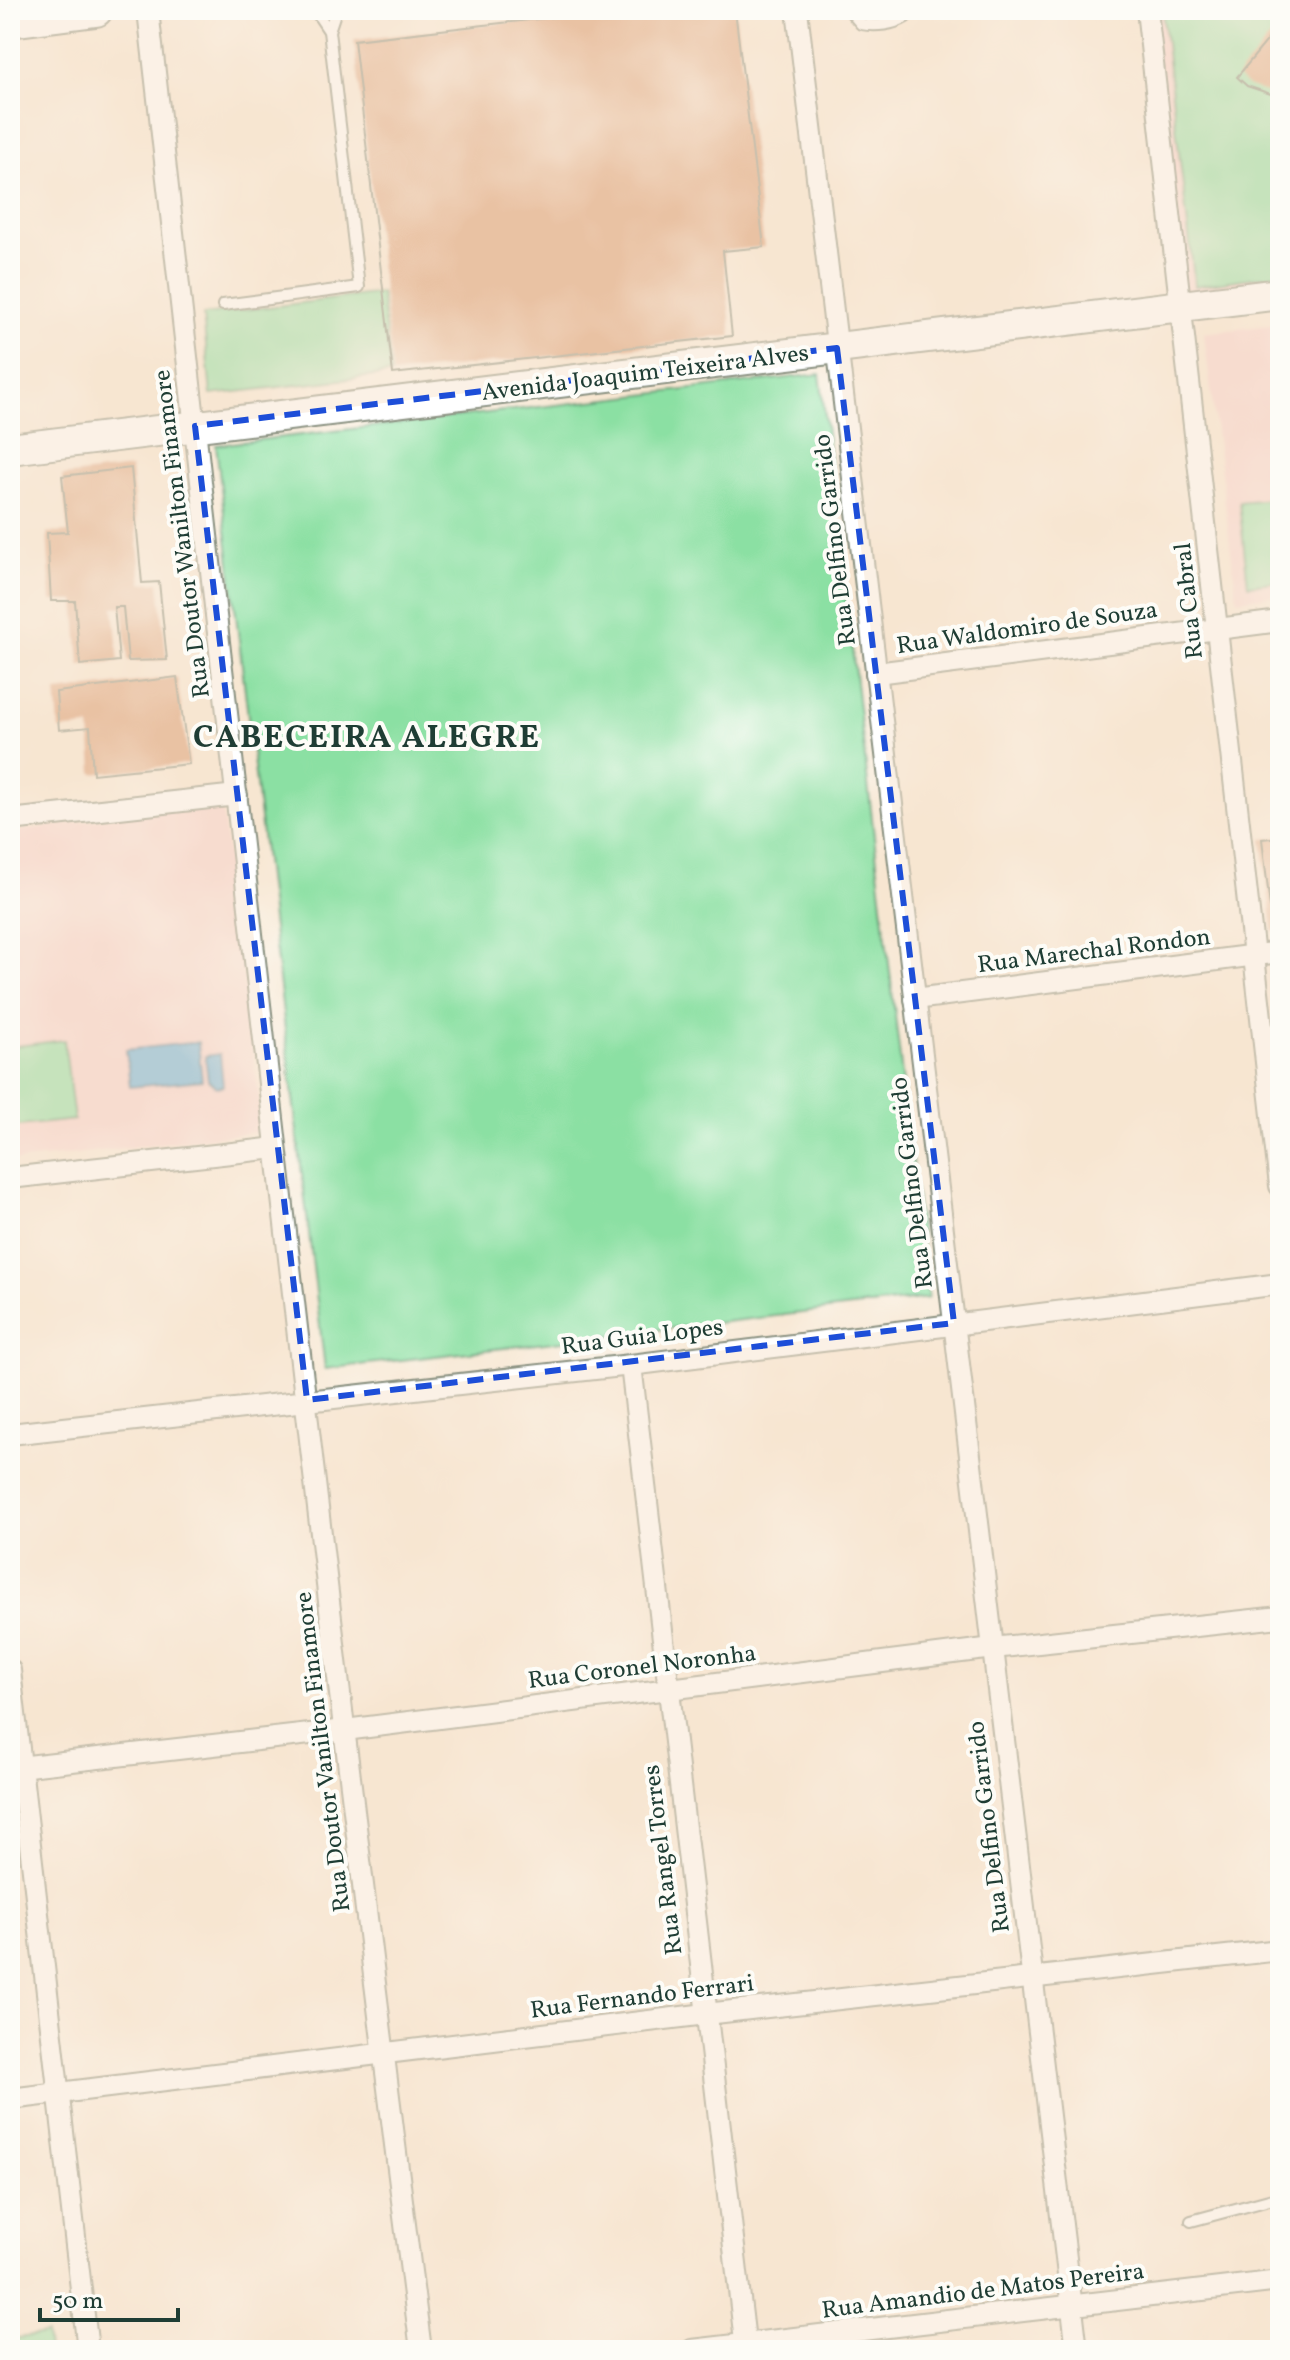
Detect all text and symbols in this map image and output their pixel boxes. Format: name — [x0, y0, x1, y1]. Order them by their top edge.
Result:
street label: Avenida Joaquim Teixeira Alves — [480, 337, 811, 411]
street label: Rua Doutor Wanilton Finamore — [146, 368, 220, 700]
street label: Rua Delfino Garrido — [806, 432, 866, 647]
street label: Rua Cabral — [1167, 541, 1213, 661]
street label: Rua Waldomiro de Souza — [895, 594, 1160, 664]
district label: CABECEIRA ALEGRE — [193, 717, 541, 761]
street label: Rua Marechal Rondon — [976, 921, 1213, 983]
street label: Rua Delfino Garrido — [883, 1075, 943, 1290]
street label: Rua Guia Lopes — [559, 1311, 725, 1365]
street label: Rua Doutor Vanilton Finamore — [287, 1590, 361, 1914]
street label: Rua Coronel Noronha — [526, 1637, 758, 1699]
street label: Rua Delfino Garrido — [960, 1719, 1020, 1934]
street label: Rua Rangel Torres — [635, 1763, 693, 1957]
street label: Rua Fernando Ferrari — [528, 1967, 756, 2029]
street label: Rua Amandio de Matos Pereira — [820, 2255, 1146, 2329]
scale bar — [40, 2272, 178, 2322]
text: 50 m — [52, 2285, 104, 2319]

